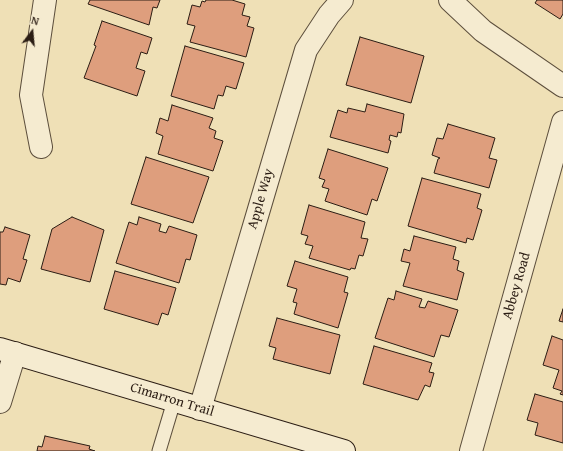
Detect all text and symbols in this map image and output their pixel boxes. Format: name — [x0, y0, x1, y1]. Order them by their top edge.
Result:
north arrow — [12, 12, 52, 52]
text: N — [30, 12, 41, 29]
street label: Apple Way — [244, 167, 278, 231]
street label: Abbey Road — [499, 251, 535, 321]
street label: Cimarron Trail — [128, 379, 216, 421]

